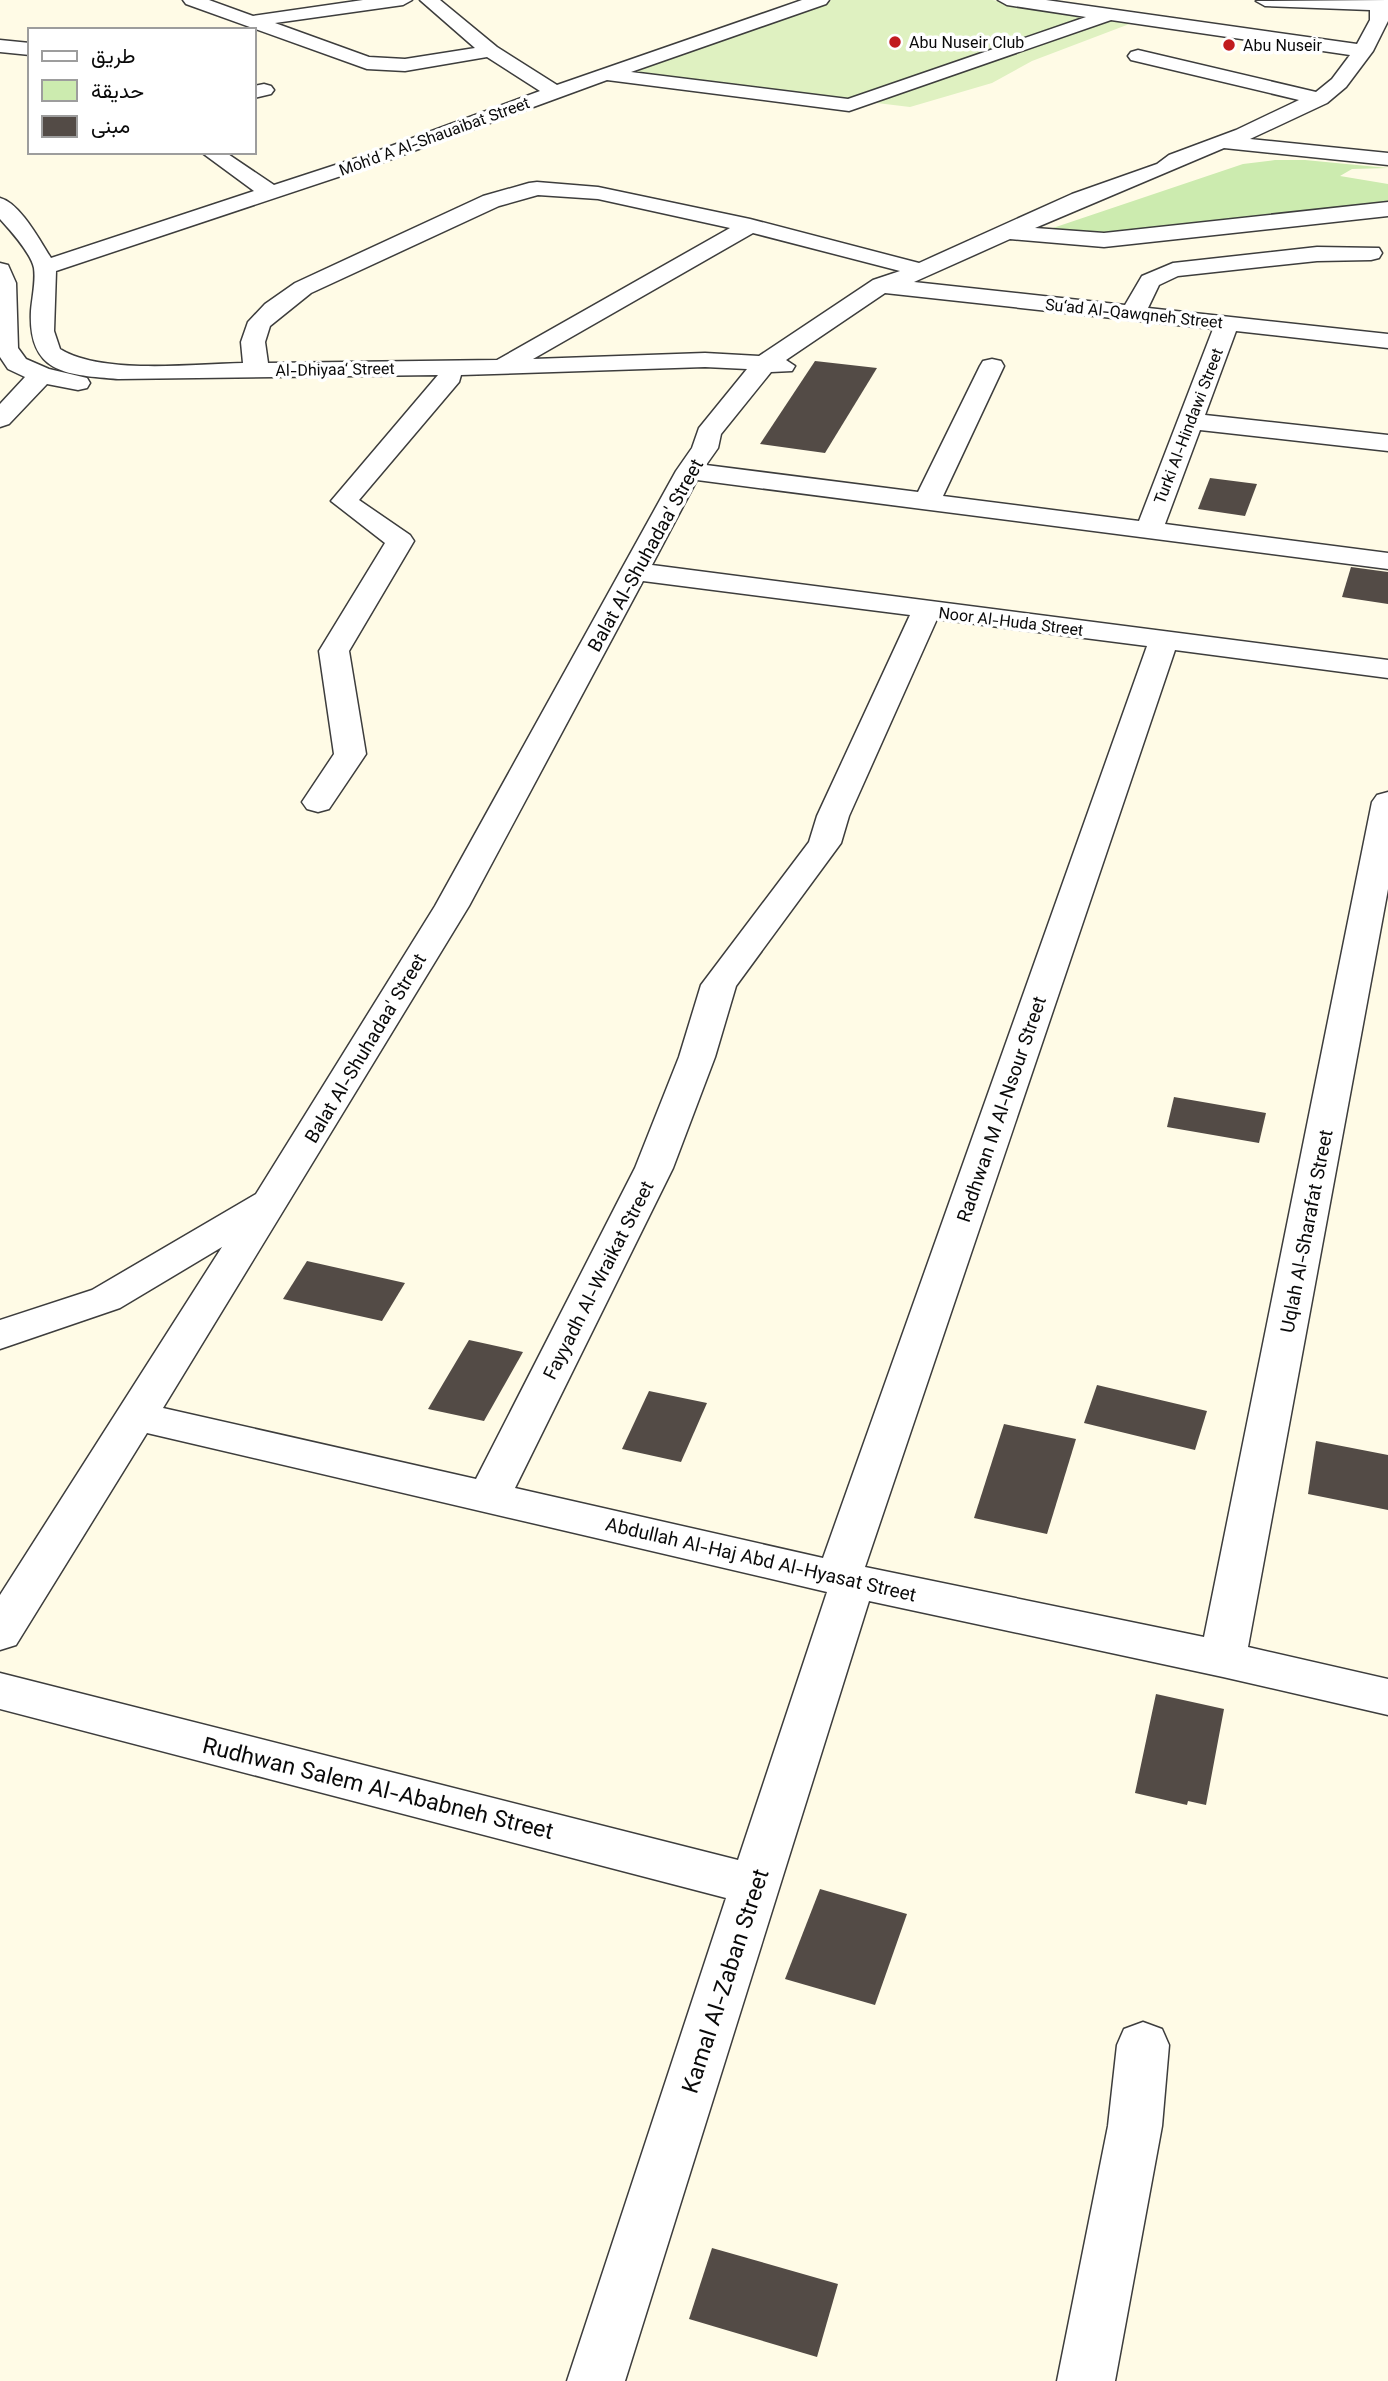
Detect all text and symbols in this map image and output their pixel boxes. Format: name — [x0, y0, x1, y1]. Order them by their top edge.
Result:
legend — [28, 28, 256, 154]
place label: Abu Nuseir Club — [909, 32, 1024, 57]
marker: Abu Nuseir Club — [887, 34, 903, 50]
place label: Abu Nuseir — [1243, 35, 1322, 60]
marker: Abu Nuseir — [1221, 37, 1237, 53]
text: طريق — [91, 41, 136, 74]
text: حديقة — [91, 76, 144, 109]
street label: Moh'd A Al-Shauaibat Street — [336, 92, 534, 184]
text: مبنى — [91, 111, 130, 144]
street label: Su‘ad Al-Qawqneh Street — [1044, 294, 1224, 337]
street label: Turki Al-Hindawi Street — [1149, 345, 1232, 509]
street label: Al-Dhiyaa‘ Street — [275, 358, 395, 385]
street label: Balat Al-Shuhadaa' Street — [582, 454, 712, 658]
street label: Noor Al-Huda Street — [937, 602, 1084, 645]
street label: Balat Al-Shuhadaa' Street — [299, 949, 435, 1150]
street label: Radhwan M Al-Nsour Street — [951, 993, 1056, 1227]
street label: Uqlah Al-Sharafat Street — [1275, 1127, 1342, 1336]
street label: Fayyadh Al-Wraikat Street — [537, 1177, 663, 1386]
street label: Abdullah Al-Haj Abd Al-Hyasat Street — [602, 1512, 919, 1611]
street label: Rudhwan Salem Al-Ababneh Street — [198, 1729, 557, 1851]
street label: Kamal Al-Zaban Street — [674, 1865, 780, 2098]

